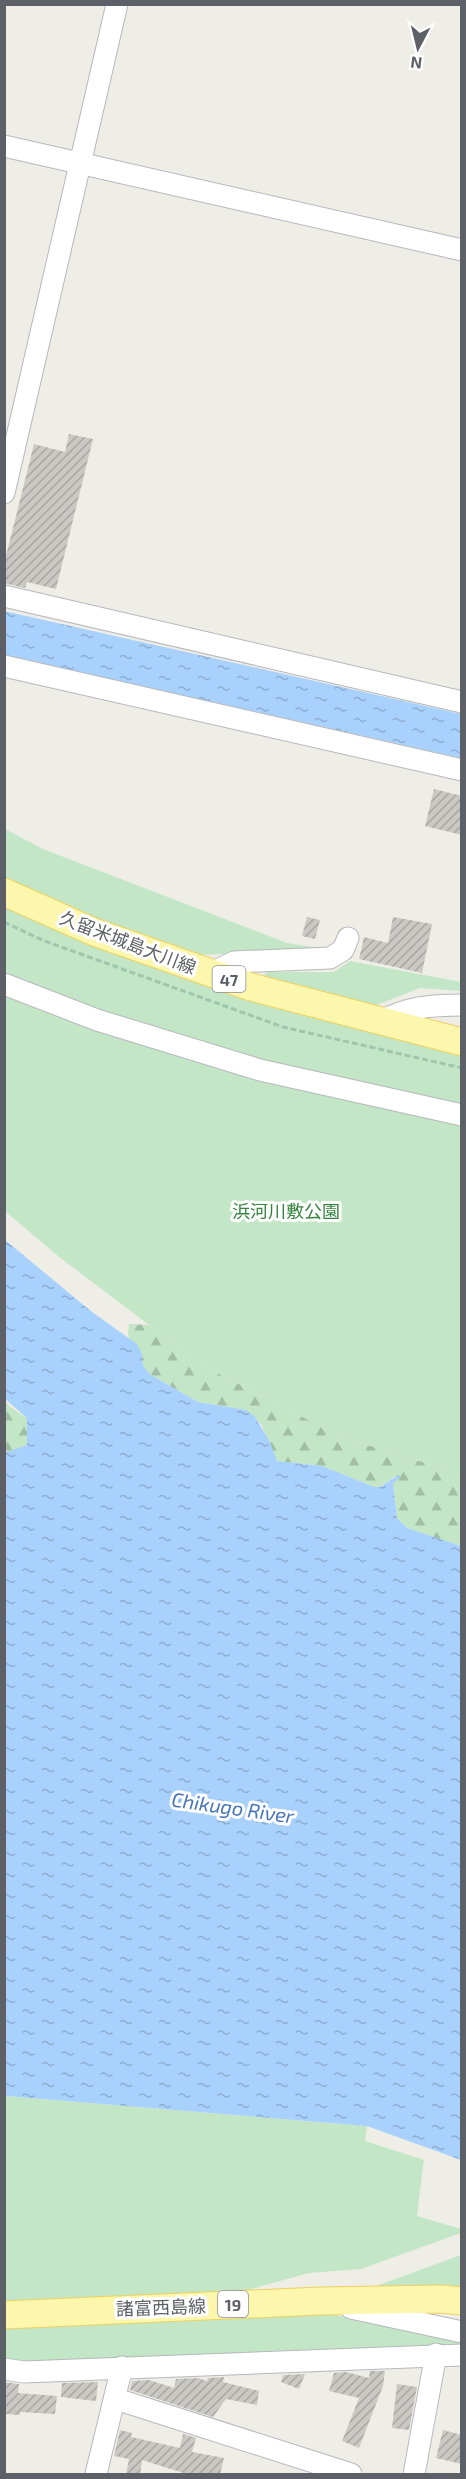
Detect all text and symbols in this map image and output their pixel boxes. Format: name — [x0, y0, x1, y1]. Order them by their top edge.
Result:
north arrow — [388, 18, 448, 78]
text: N — [409, 53, 423, 74]
street label: 久留米城島大川線 — [57, 906, 199, 978]
road number: 47 — [212, 966, 246, 992]
park label: 浜河川敷公園 — [232, 1200, 340, 1222]
water label: Chikugo River — [170, 1787, 297, 1828]
road number: 19 — [218, 2291, 248, 2317]
street label: 諸富西島線 — [116, 2294, 206, 2320]

